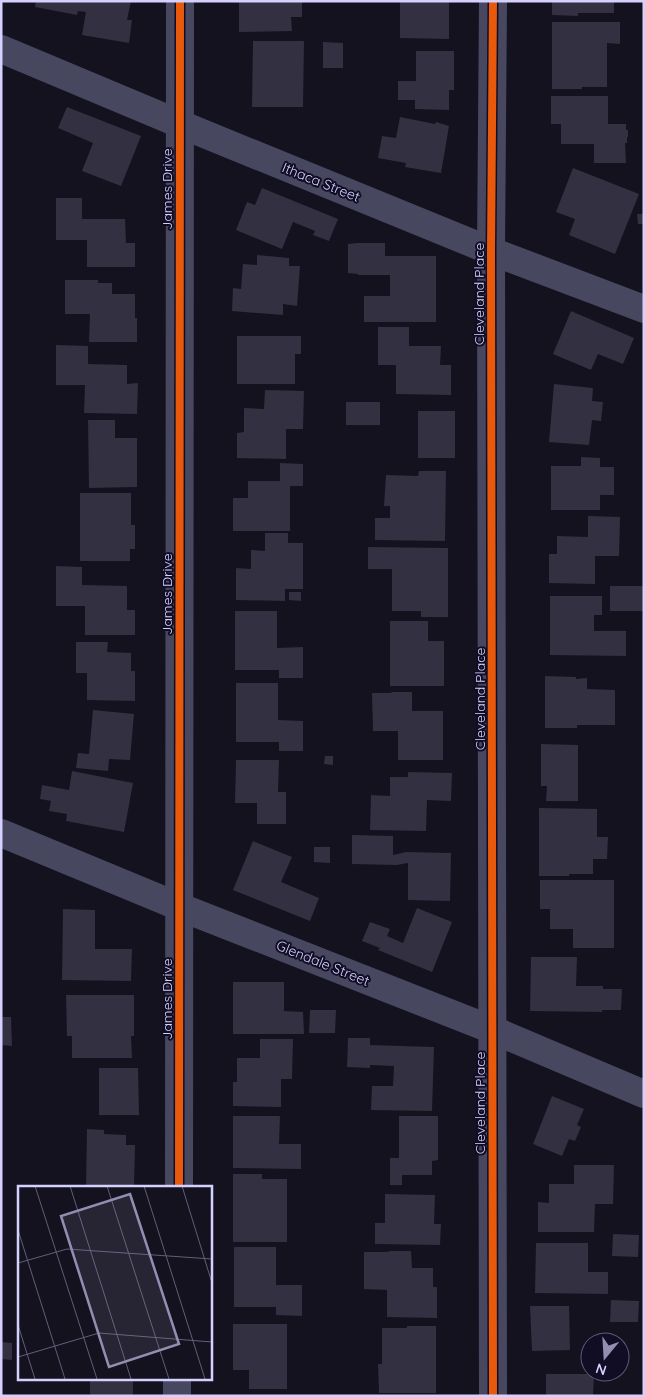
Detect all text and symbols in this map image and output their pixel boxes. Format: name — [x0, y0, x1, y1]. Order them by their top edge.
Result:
street label: James Drive — [158, 148, 176, 230]
street label: Ithaca Street — [279, 158, 363, 206]
street label: Cleveland Place — [470, 243, 488, 345]
street label: James Drive — [158, 553, 176, 635]
street label: Cleveland Place — [471, 648, 489, 750]
street label: Glendale Street — [274, 936, 372, 990]
street label: James Drive — [158, 958, 176, 1040]
street label: Cleveland Place — [471, 1052, 489, 1154]
inset map — [18, 1186, 211, 1380]
north arrow — [580, 1332, 630, 1382]
text: N — [593, 1359, 609, 1380]

